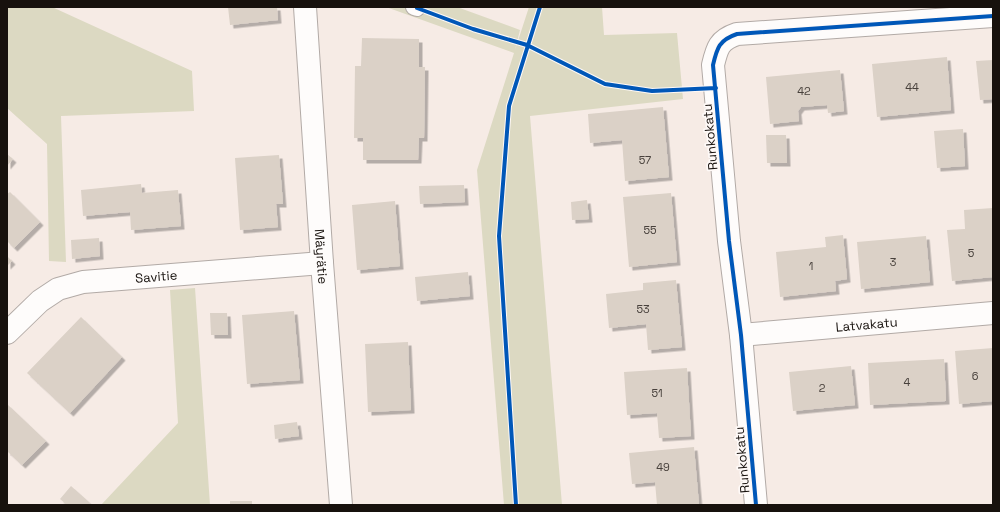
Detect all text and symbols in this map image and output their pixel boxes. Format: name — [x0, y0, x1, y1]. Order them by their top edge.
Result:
house number: 44 — [905, 80, 919, 94]
house number: 42 — [797, 84, 811, 98]
street label: Runkokatu — [699, 103, 721, 171]
house number: 57 — [639, 153, 651, 167]
house number: 55 — [643, 223, 657, 237]
street label: Mäyrätie — [311, 228, 332, 285]
house number: 5 — [968, 246, 975, 260]
house number: 3 — [890, 255, 897, 269]
house number: 1 — [809, 259, 813, 273]
street label: Savitie — [134, 266, 178, 286]
house number: 53 — [636, 302, 650, 316]
street label: Latvakatu — [835, 313, 898, 335]
house number: 6 — [972, 369, 979, 383]
house number: 4 — [904, 375, 911, 389]
house number: 2 — [819, 381, 826, 395]
house number: 51 — [651, 386, 663, 400]
street label: Runkokatu — [731, 426, 753, 494]
house number: 49 — [656, 460, 670, 474]

